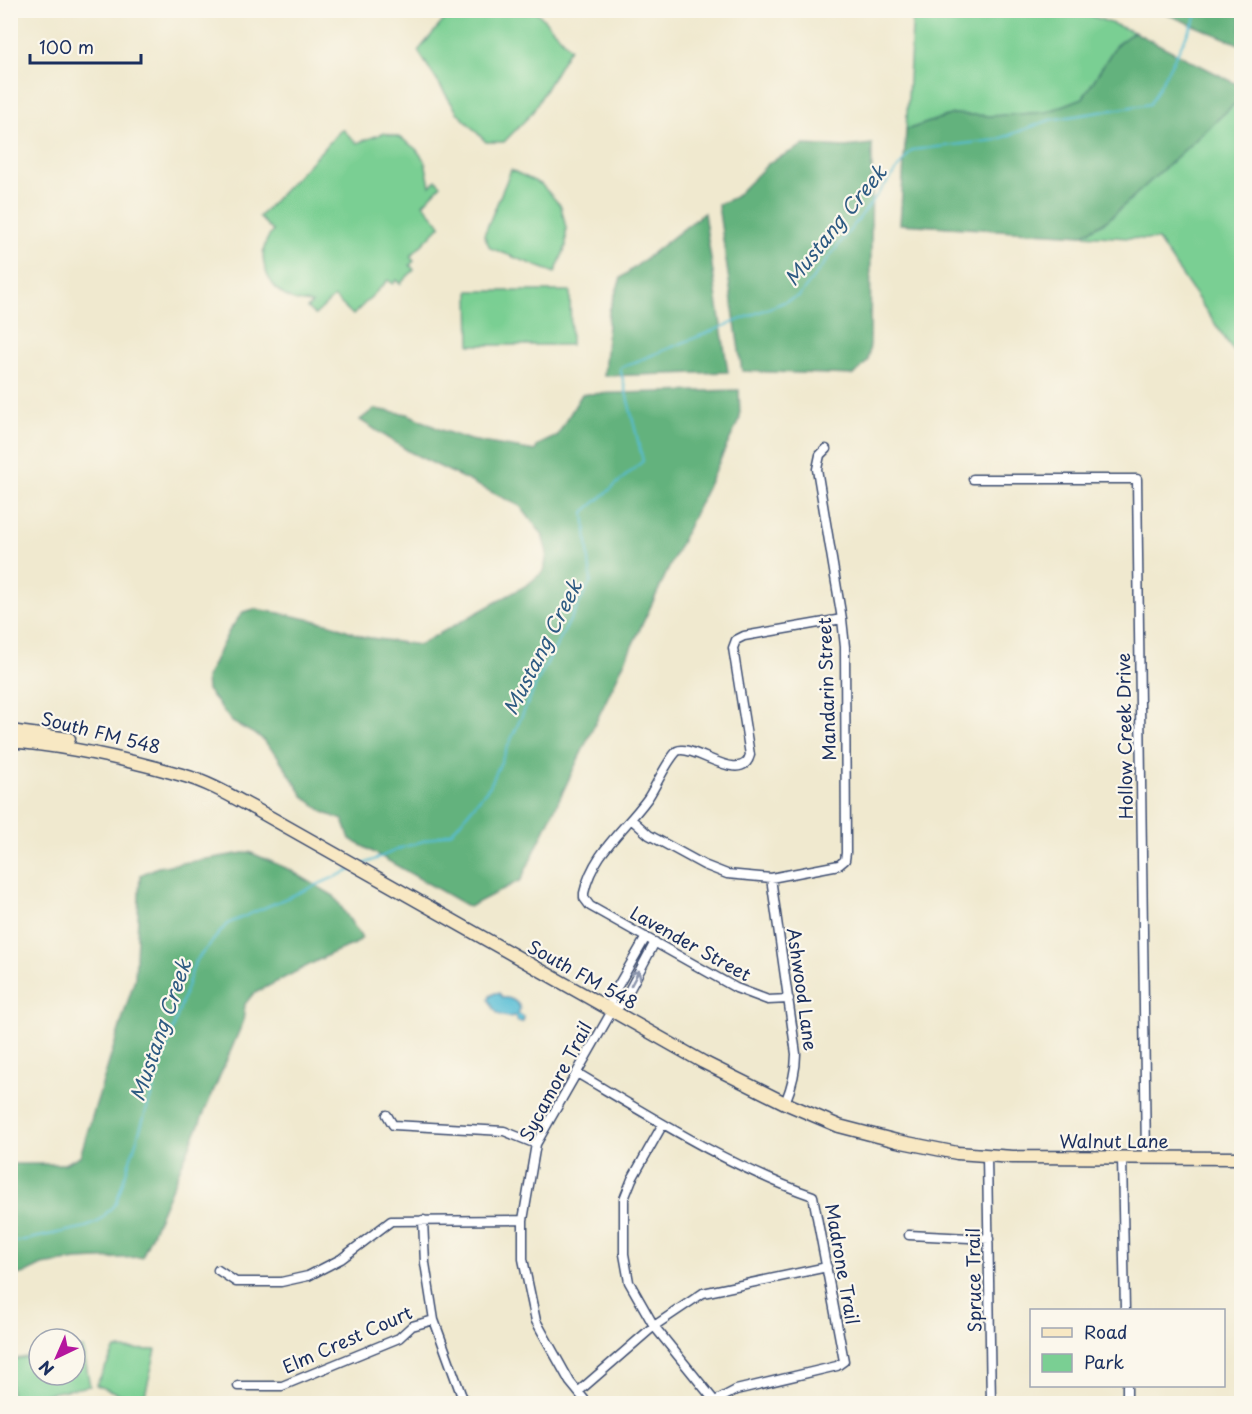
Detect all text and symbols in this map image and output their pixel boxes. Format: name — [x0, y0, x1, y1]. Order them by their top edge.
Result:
scale bar — [30, 27, 141, 65]
text: 100 m — [39, 33, 94, 60]
water label: Mustang Creek — [777, 157, 894, 292]
water label: Mustang Creek — [495, 573, 589, 720]
street label: Mandarin Street — [810, 617, 842, 761]
street label: Hollow Creek Drive — [1109, 652, 1139, 820]
street label: South FM 548 — [38, 704, 164, 760]
street label: Lavender Street — [626, 899, 756, 987]
street label: Ashwood Lane — [781, 926, 825, 1052]
street label: South FM 548 — [523, 933, 643, 1015]
water label: Mustang Creek — [122, 954, 199, 1105]
one-way arrow — [629, 970, 641, 987]
street label: Sycamore Trail — [512, 1016, 598, 1146]
street label: Walnut Lane — [1059, 1127, 1169, 1154]
street label: Madrone Trail — [819, 1201, 867, 1327]
street label: Spruce Trail — [959, 1227, 987, 1333]
street label: Elm Crest Court — [278, 1298, 416, 1380]
legend — [1030, 1309, 1225, 1387]
text: Road — [1084, 1318, 1128, 1345]
north arrow — [27, 1327, 87, 1387]
text: Park — [1084, 1348, 1124, 1375]
text: N — [33, 1355, 59, 1382]

